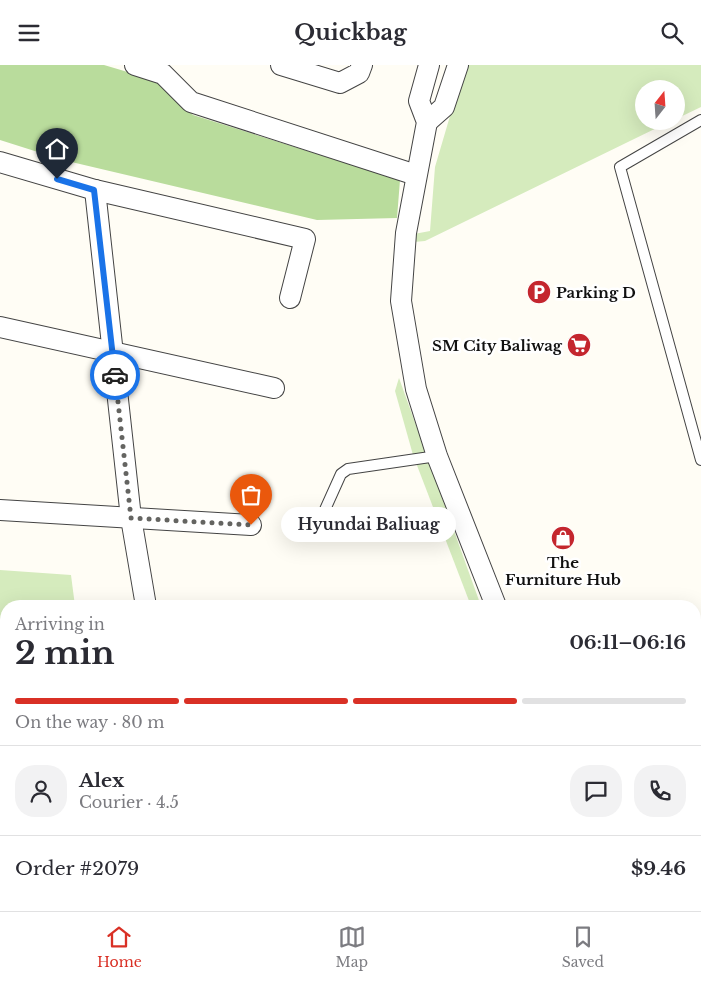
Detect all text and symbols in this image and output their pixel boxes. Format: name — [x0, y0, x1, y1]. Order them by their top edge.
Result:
icon: menu — [15, 19, 43, 47]
text: Quickbag — [294, 19, 407, 46]
icon: search — [658, 19, 686, 47]
north arrow — [635, 80, 685, 130]
map controls — [635, 80, 685, 130]
pin — [36, 128, 78, 179]
icon: home — [43, 135, 71, 163]
parking icon: Parking D — [526, 279, 552, 305]
place label: Parking D — [556, 283, 636, 302]
supermarket icon: SM City Baliwag — [566, 332, 592, 358]
place label: SM City Baliwag — [432, 336, 563, 355]
courier — [90, 350, 140, 400]
icon: car — [101, 361, 129, 389]
pin — [230, 474, 272, 525]
icon: bag — [237, 481, 265, 509]
callout: Hyundai Baliuag — [281, 507, 456, 543]
text: Hyundai Baliuag — [298, 514, 439, 534]
shop icon: The Furniture Hub — [550, 525, 576, 551]
place label: The Furniture Hub — [505, 553, 621, 589]
text: Arriving in — [15, 614, 105, 634]
text: 06:11–06:16 — [569, 631, 686, 654]
text: 2 min — [15, 633, 115, 673]
text: On the way · 80 m — [15, 712, 165, 732]
button: person — [15, 765, 67, 817]
button: chat — [570, 765, 622, 817]
button: phone — [634, 765, 686, 817]
text: Alex — [79, 769, 124, 792]
text: Courier · 4.5 — [79, 792, 179, 812]
text: Order #2079 — [15, 857, 139, 880]
text: $9.46 — [631, 857, 686, 880]
tab: Home — [97, 923, 142, 971]
tab: Map — [336, 923, 368, 971]
tab: Saved — [562, 923, 604, 971]

